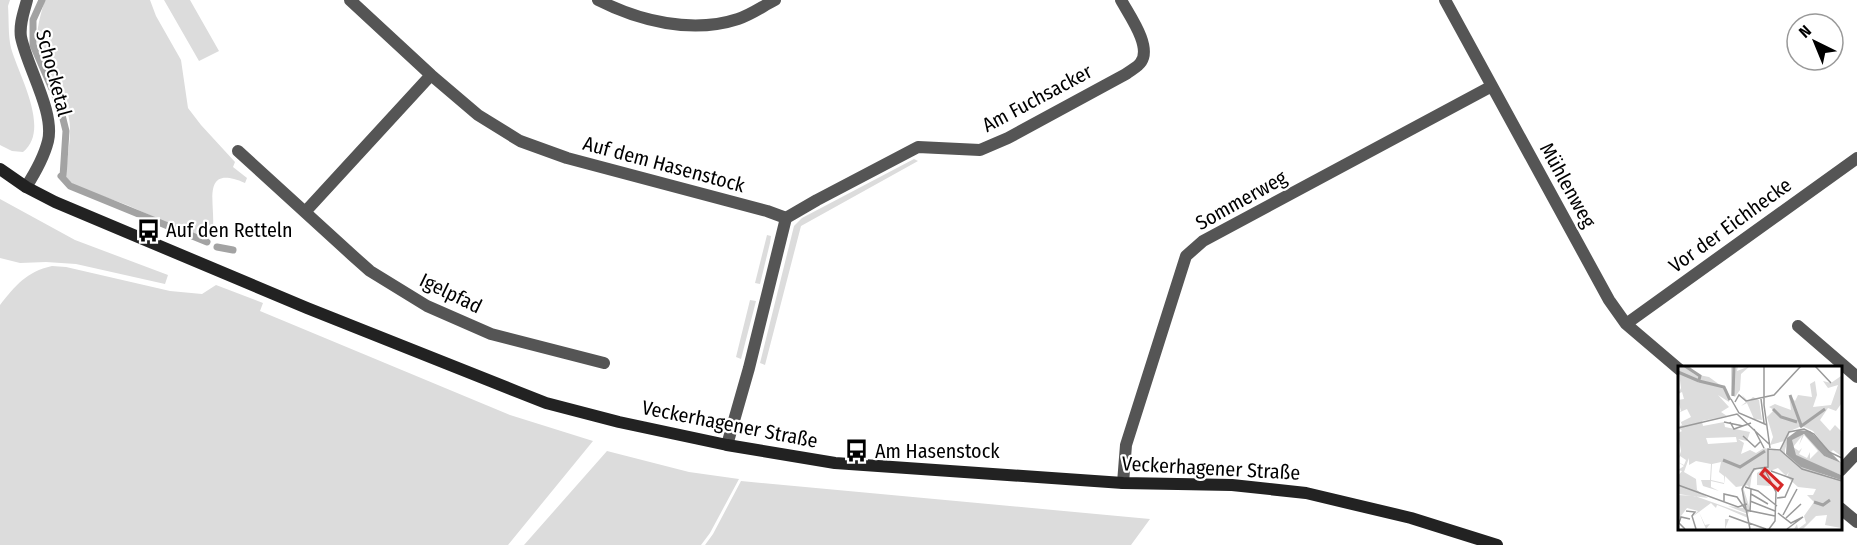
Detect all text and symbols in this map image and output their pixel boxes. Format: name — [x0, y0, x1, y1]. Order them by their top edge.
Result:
north arrow — [1785, 12, 1845, 72]
text: N — [1795, 21, 1815, 42]
street label: Schocketal — [31, 27, 77, 119]
street label: Am Fuchsacker — [978, 59, 1096, 137]
street label: Auf dem Hasenstock — [581, 131, 748, 197]
street label: Mühlenweg — [1535, 138, 1601, 232]
street label: Sommerweg — [1191, 165, 1291, 235]
street label: Vor der Eichhecke — [1664, 172, 1796, 278]
bus stop icon: Auf den Retteln — [135, 217, 161, 243]
place label: Auf den Retteln — [166, 218, 293, 242]
street label: Igelpfad — [416, 268, 486, 318]
inset map — [1678, 366, 1842, 530]
street label: Veckerhagener Straße — [640, 395, 820, 453]
bus stop icon: Am Hasenstock — [844, 438, 870, 464]
place label: Am Hasenstock — [875, 439, 1000, 463]
street label: Veckerhagener Straße — [1121, 451, 1301, 485]

